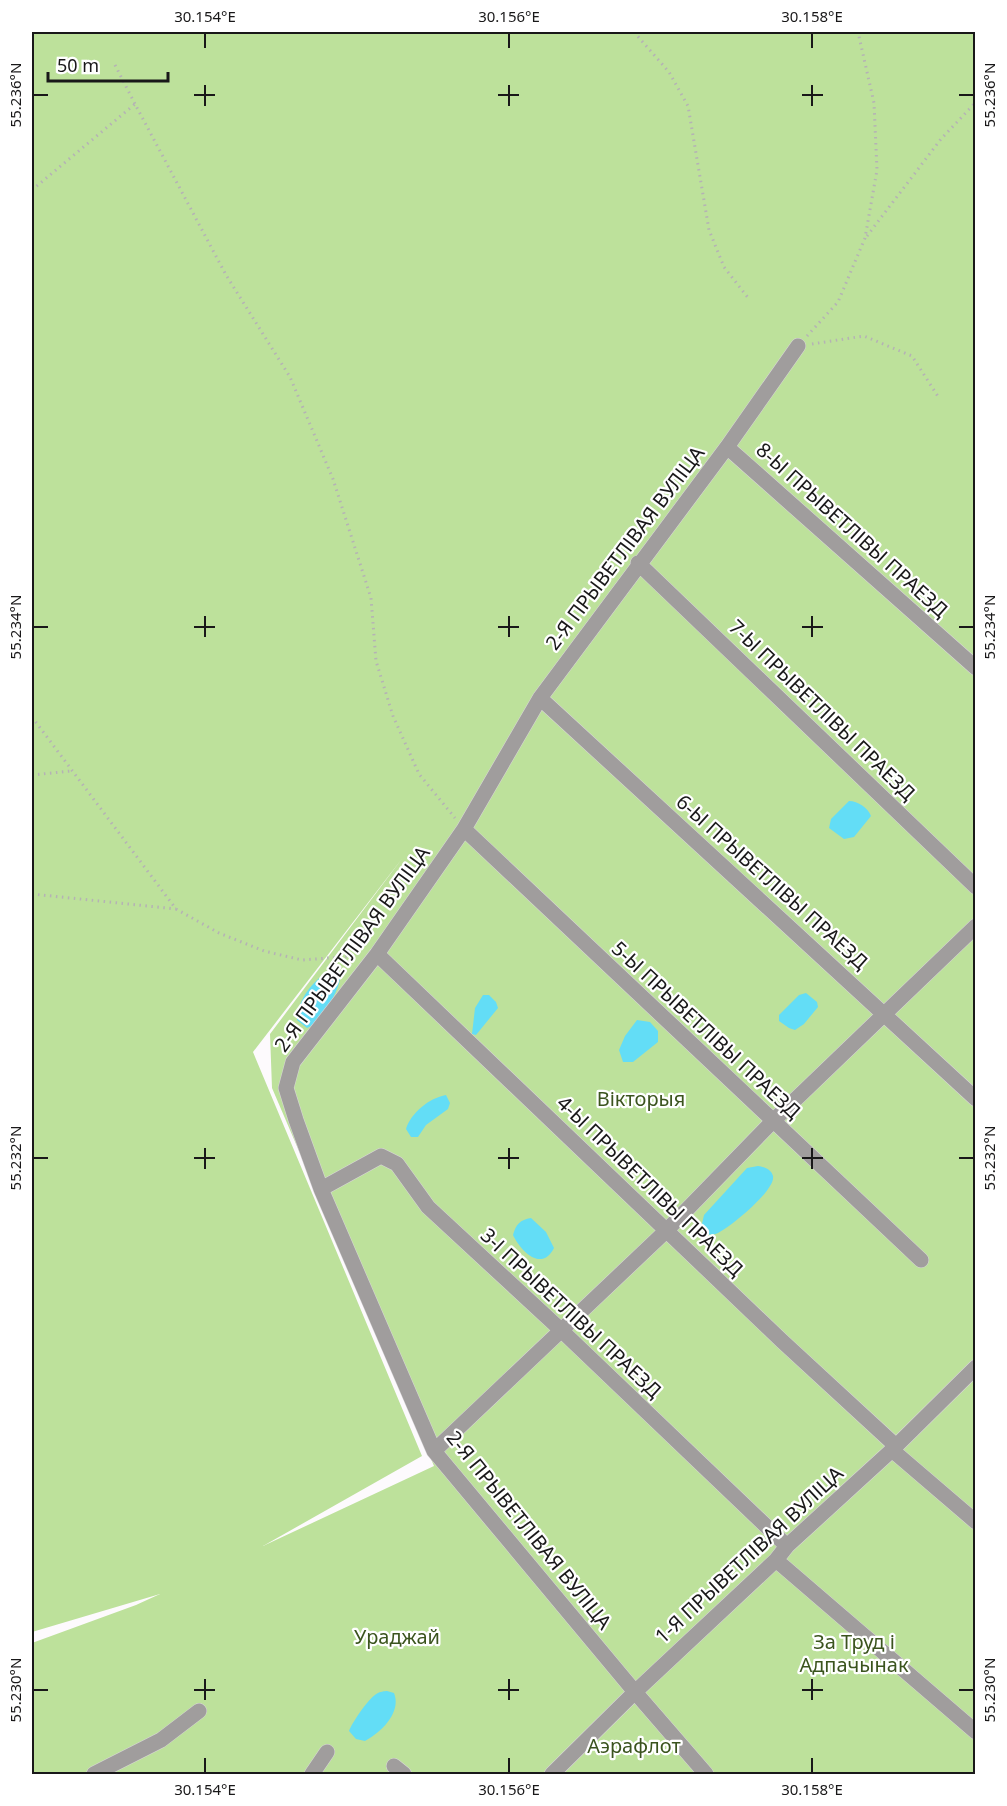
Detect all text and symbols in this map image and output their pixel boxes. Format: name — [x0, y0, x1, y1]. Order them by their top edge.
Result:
text: 30.154°E — [174, 6, 236, 26]
text: 30.156°E — [478, 6, 540, 26]
text: 30.158°E — [781, 6, 843, 26]
scale bar — [48, 45, 168, 83]
text: 50 m — [57, 53, 99, 77]
text: 55.236°N — [5, 63, 25, 127]
text: 55.236°N — [979, 63, 999, 127]
street label: 8-Ы ПРЫВЕТЛІВЫ ПРАЕЗД — [751, 436, 954, 623]
street label: 2-Я ПРЫВЕТЛІВАЯ ВУЛІЦА — [539, 440, 710, 655]
text: 55.234°N — [5, 595, 25, 659]
text: 55.234°N — [979, 595, 999, 659]
street label: 7-Ы ПРЫВЕТЛІВЫ ПРАЕЗД — [723, 613, 922, 806]
street label: 6-Ы ПРЫВЕТЛІВЫ ПРАЕЗД — [671, 788, 874, 975]
street label: 2-Я ПРЫВЕТЛІВАЯ ВУЛІЦА — [268, 840, 436, 1057]
street label: 5-Ы ПРЫВЕТЛІВЫ ПРАЕЗД — [606, 935, 807, 1125]
park label: Вікторыя — [597, 1085, 685, 1112]
street label: 4-Ы ПРЫВЕТЛІВЫ ПРАЕЗД — [551, 1089, 750, 1282]
text: 55.232°N — [5, 1126, 25, 1190]
text: 55.232°N — [979, 1126, 999, 1190]
street label: 3-І ПРЫВЕТЛІВЫ ПРАЕЗД — [475, 1222, 668, 1404]
street label: 2-Я ПРЫВЕТЛІВАЯ ВУЛІЦА — [441, 1425, 618, 1635]
street label: 1-Я ПРЫВЕТЛІВАЯ ВУЛІЦА — [649, 1460, 849, 1649]
park label: Ураджай — [354, 1623, 440, 1650]
park label: За Труд і Адпачынак — [799, 1628, 909, 1678]
text: 55.230°N — [5, 1658, 25, 1722]
text: 55.230°N — [979, 1658, 999, 1722]
park label: Аэрафлот — [587, 1732, 681, 1759]
text: 30.154°E — [174, 1779, 236, 1799]
text: 30.156°E — [478, 1779, 540, 1799]
text: 30.158°E — [781, 1779, 843, 1799]

